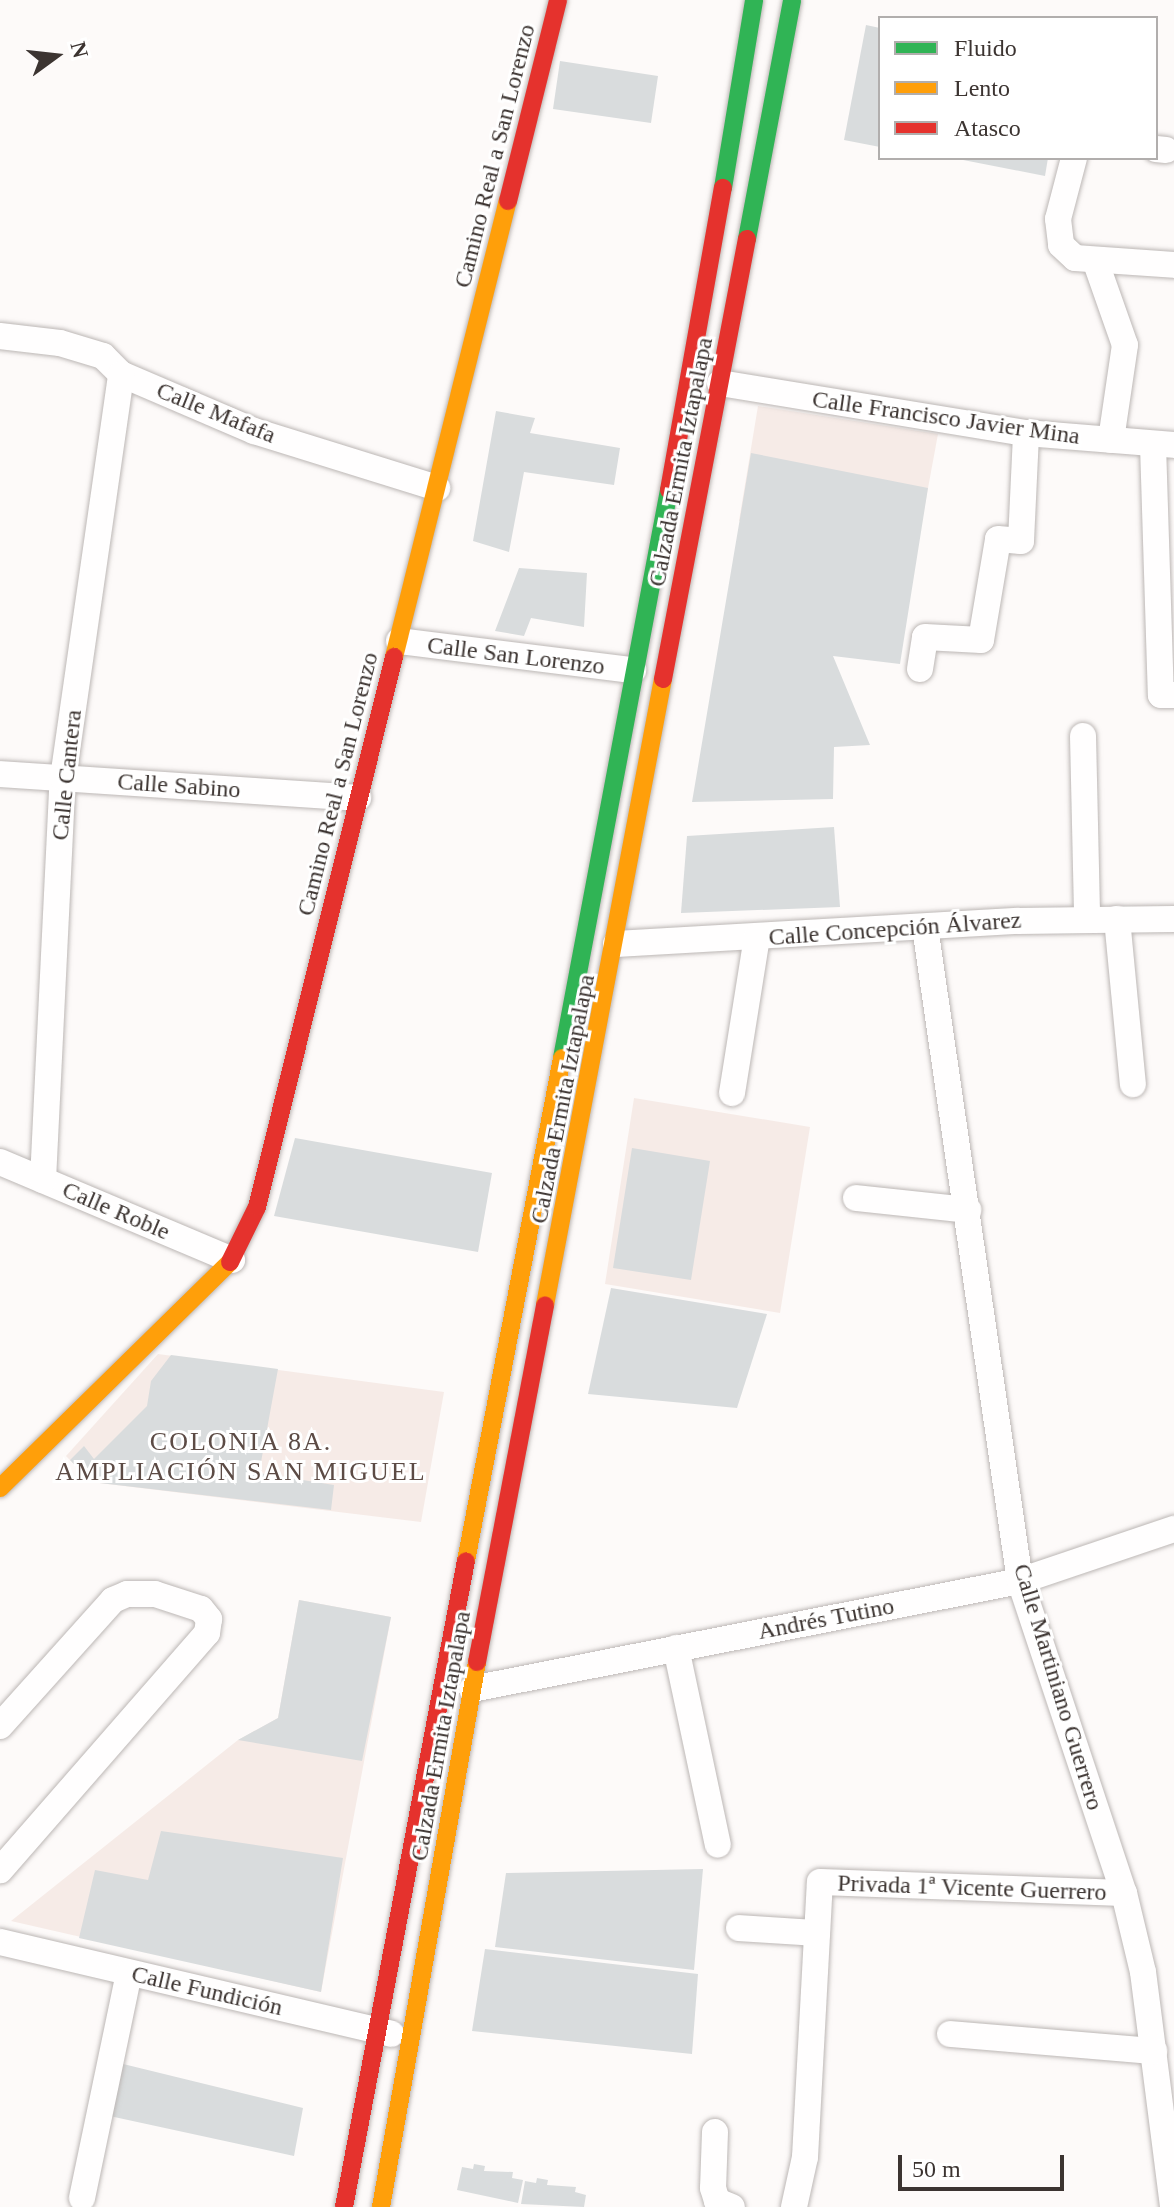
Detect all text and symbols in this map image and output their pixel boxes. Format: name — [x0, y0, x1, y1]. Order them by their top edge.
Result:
north arrow — [16, 16, 96, 96]
legend — [878, 16, 1158, 160]
street label: Camino Real a San Lorenzo — [448, 21, 542, 291]
text: Fluido — [954, 35, 1017, 61]
text: N — [66, 39, 94, 61]
text: Lento — [954, 75, 1010, 101]
text: Atasco — [954, 115, 1021, 141]
street label: Calzada Ermita Iztapalapa — [643, 335, 719, 589]
street label: Calle Mafafa — [152, 376, 280, 450]
street label: Calle Francisco Javier Mina — [810, 385, 1082, 451]
street label: Calle San Lorenzo — [426, 631, 606, 681]
street label: Camino Real a San Lorenzo — [291, 649, 385, 919]
street label: Calle Cantera — [46, 708, 88, 842]
street label: Calle Sabino — [116, 767, 242, 805]
street label: Calle Concepción Álvarez — [768, 906, 1022, 952]
street label: Calzada Ermita Iztapalapa — [525, 972, 601, 1226]
street label: Calle Roble — [58, 1175, 174, 1247]
district label: COLONIA 8A. AMPLIACIÓN SAN MIGUEL — [55, 1426, 427, 1488]
street label: Calle Martiniano Guerrero — [1007, 1560, 1109, 1814]
street label: Andrés Tutino — [755, 1592, 897, 1646]
street label: Calzada Ermita Iztapalapa — [405, 1609, 477, 1863]
street label: Privada 1ª Vicente Guerrero — [837, 1869, 1107, 1907]
street label: Calle Fundición — [129, 1960, 285, 2022]
scale bar — [902, 2139, 1068, 2189]
text: 50 m — [912, 2156, 961, 2182]

